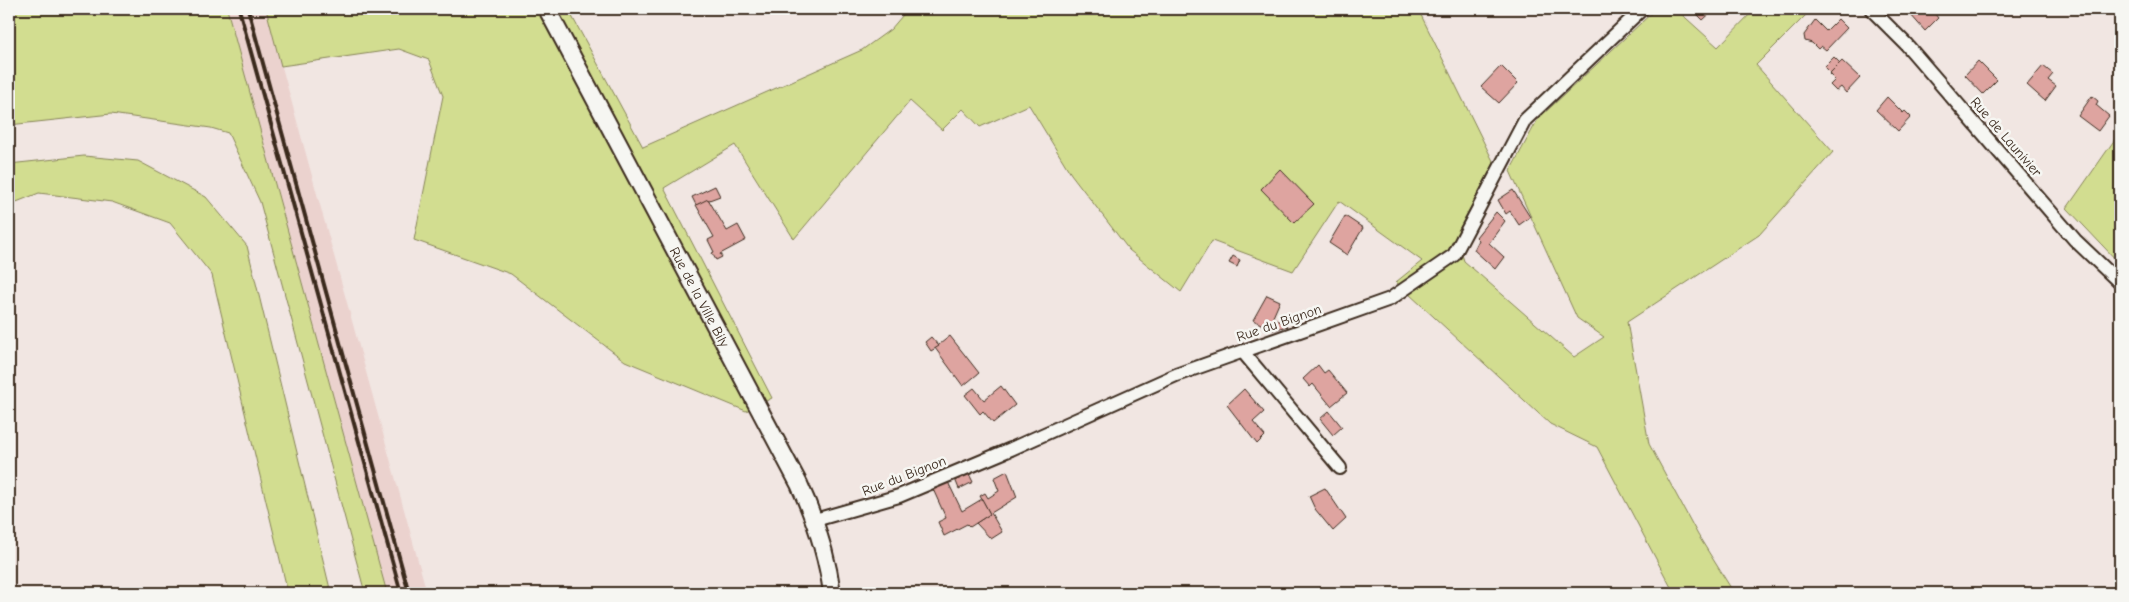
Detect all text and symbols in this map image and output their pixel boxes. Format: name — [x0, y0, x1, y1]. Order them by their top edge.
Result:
street label: Rue de Launivier — [1967, 94, 2045, 181]
street label: Rue de la Ville Bily — [666, 244, 734, 351]
street label: Rue du Bignon — [1234, 301, 1324, 345]
street label: Rue du Bignon — [860, 452, 948, 500]

